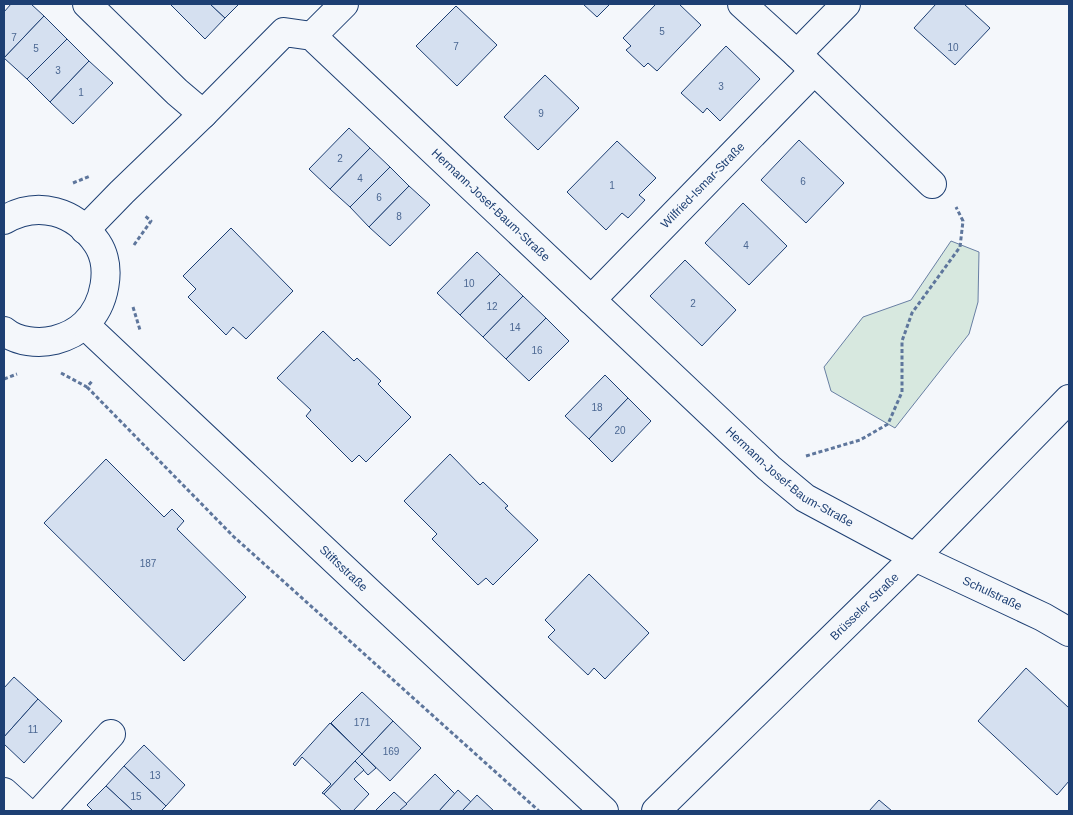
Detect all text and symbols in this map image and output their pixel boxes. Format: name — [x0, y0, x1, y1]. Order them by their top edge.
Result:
house number: 5 — [659, 26, 665, 37]
house number: 7 — [11, 32, 17, 43]
house number: 7 — [453, 41, 459, 52]
house number: 10 — [947, 42, 959, 53]
house number: 5 — [33, 43, 39, 54]
house number: 3 — [55, 65, 61, 76]
house number: 3 — [718, 81, 724, 92]
house number: 1 — [78, 87, 84, 98]
house number: 9 — [538, 108, 544, 119]
street label: Wilfried-Ismar-Straße — [658, 139, 748, 231]
street label: Hermann-Josef-Baum-Straße — [429, 146, 553, 264]
house number: 2 — [337, 153, 343, 164]
house number: 4 — [357, 173, 363, 184]
house number: 6 — [800, 176, 806, 187]
house number: 1 — [609, 180, 615, 191]
house number: 6 — [376, 192, 382, 203]
house number: 8 — [396, 211, 402, 222]
house number: 4 — [743, 240, 749, 251]
house number: 10 — [463, 278, 475, 289]
house number: 2 — [690, 298, 696, 309]
house number: 12 — [486, 301, 498, 312]
house number: 14 — [509, 322, 521, 333]
house number: 16 — [531, 345, 543, 356]
house number: 18 — [591, 402, 603, 413]
street label: Hermann-Josef-Baum-Straße — [723, 424, 856, 530]
house number: 20 — [614, 425, 626, 436]
street label: Stiftsstraße — [317, 542, 371, 594]
house number: 187 — [140, 558, 157, 569]
street label: Brüsseler Straße — [827, 570, 902, 643]
street label: Schulstraße — [960, 573, 1025, 613]
house number: 171 — [354, 717, 371, 728]
house number: 11 — [28, 724, 39, 735]
house number: 169 — [383, 746, 400, 757]
house number: 13 — [149, 770, 161, 781]
house number: 15 — [130, 791, 142, 802]

